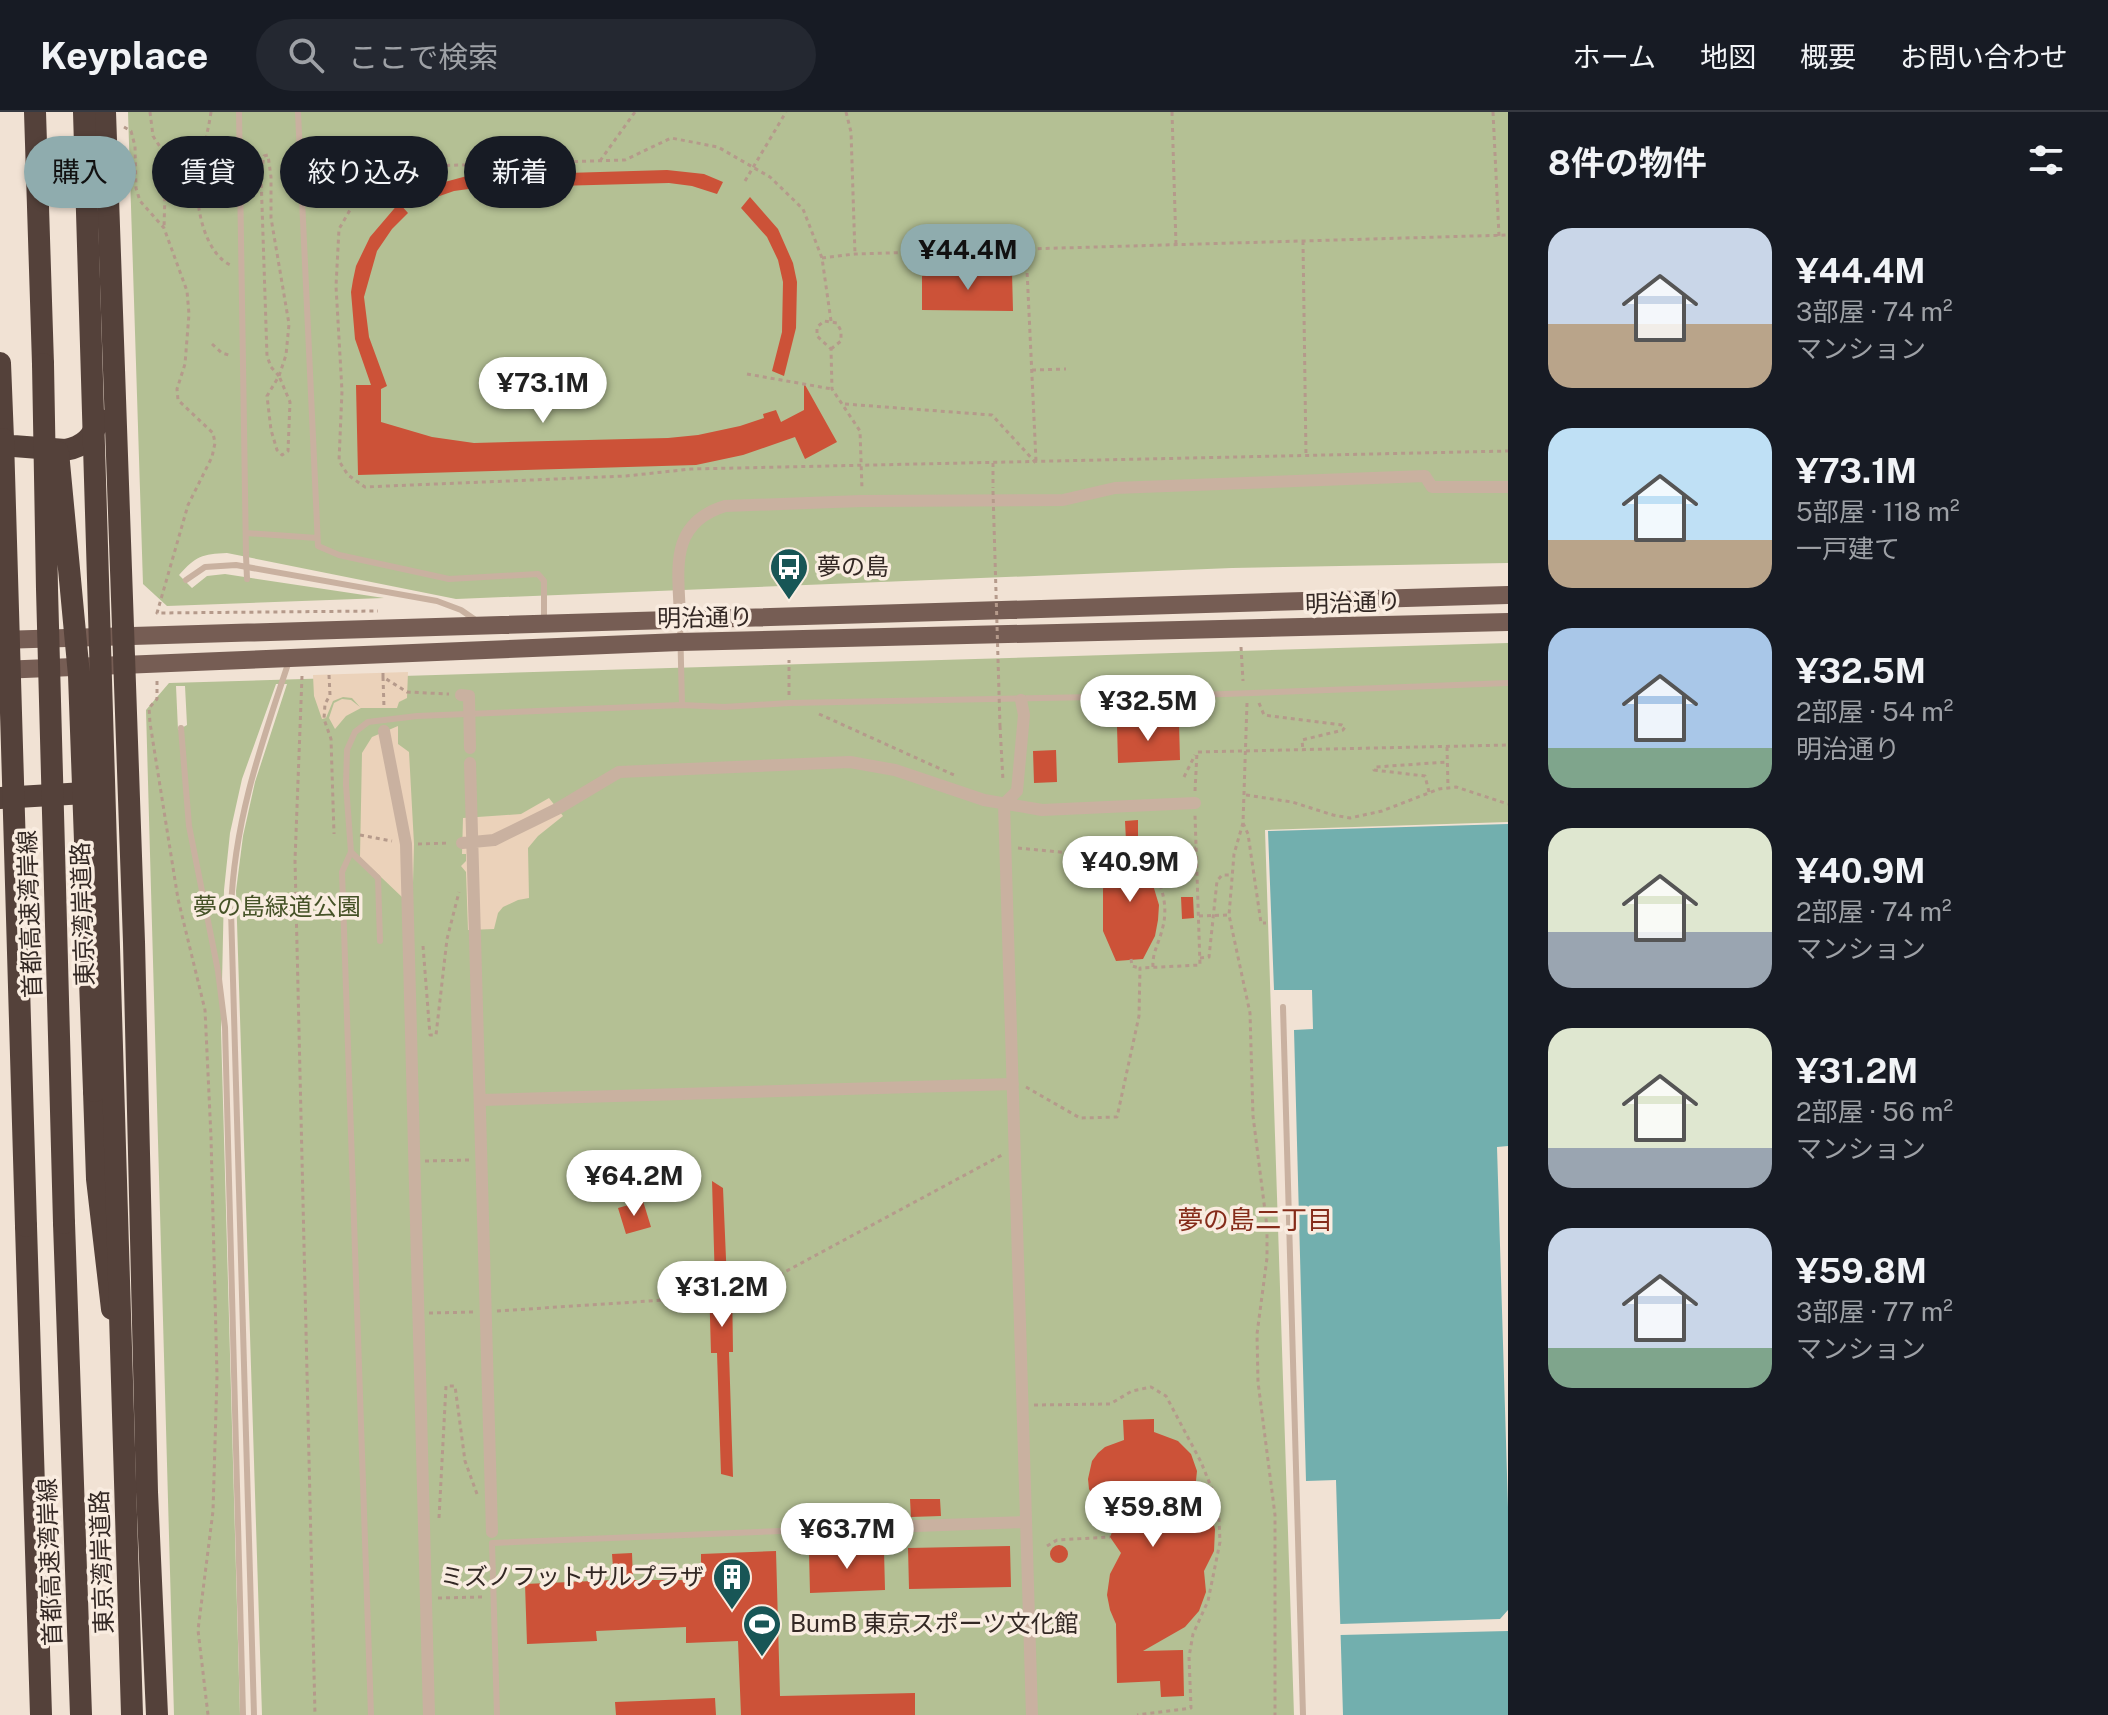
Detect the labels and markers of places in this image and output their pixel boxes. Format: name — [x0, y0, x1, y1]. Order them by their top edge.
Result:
pin: ¥44.4M — [903, 224, 1033, 292]
pin: ¥73.1M — [478, 357, 608, 425]
bus stop icon: 夢の島 — [768, 546, 810, 601]
place label: 夢の島 — [817, 552, 889, 580]
pin: ¥32.5M — [1083, 675, 1213, 743]
pin: ¥40.9M — [1065, 836, 1195, 904]
pin: ¥64.2M — [569, 1150, 699, 1218]
pin: ¥31.2M — [657, 1261, 787, 1329]
pin: ¥59.8M — [1088, 1481, 1218, 1549]
pin: ¥63.7M — [782, 1503, 912, 1571]
building icon: ミズノフットサルプラザ — [711, 1556, 753, 1611]
place label: ミズノフットサルプラザ — [440, 1562, 704, 1590]
sports icon: BumB 東京スポーツ文化館 — [741, 1603, 783, 1658]
place label: BumB 東京スポーツ文化館 — [790, 1609, 1078, 1637]

